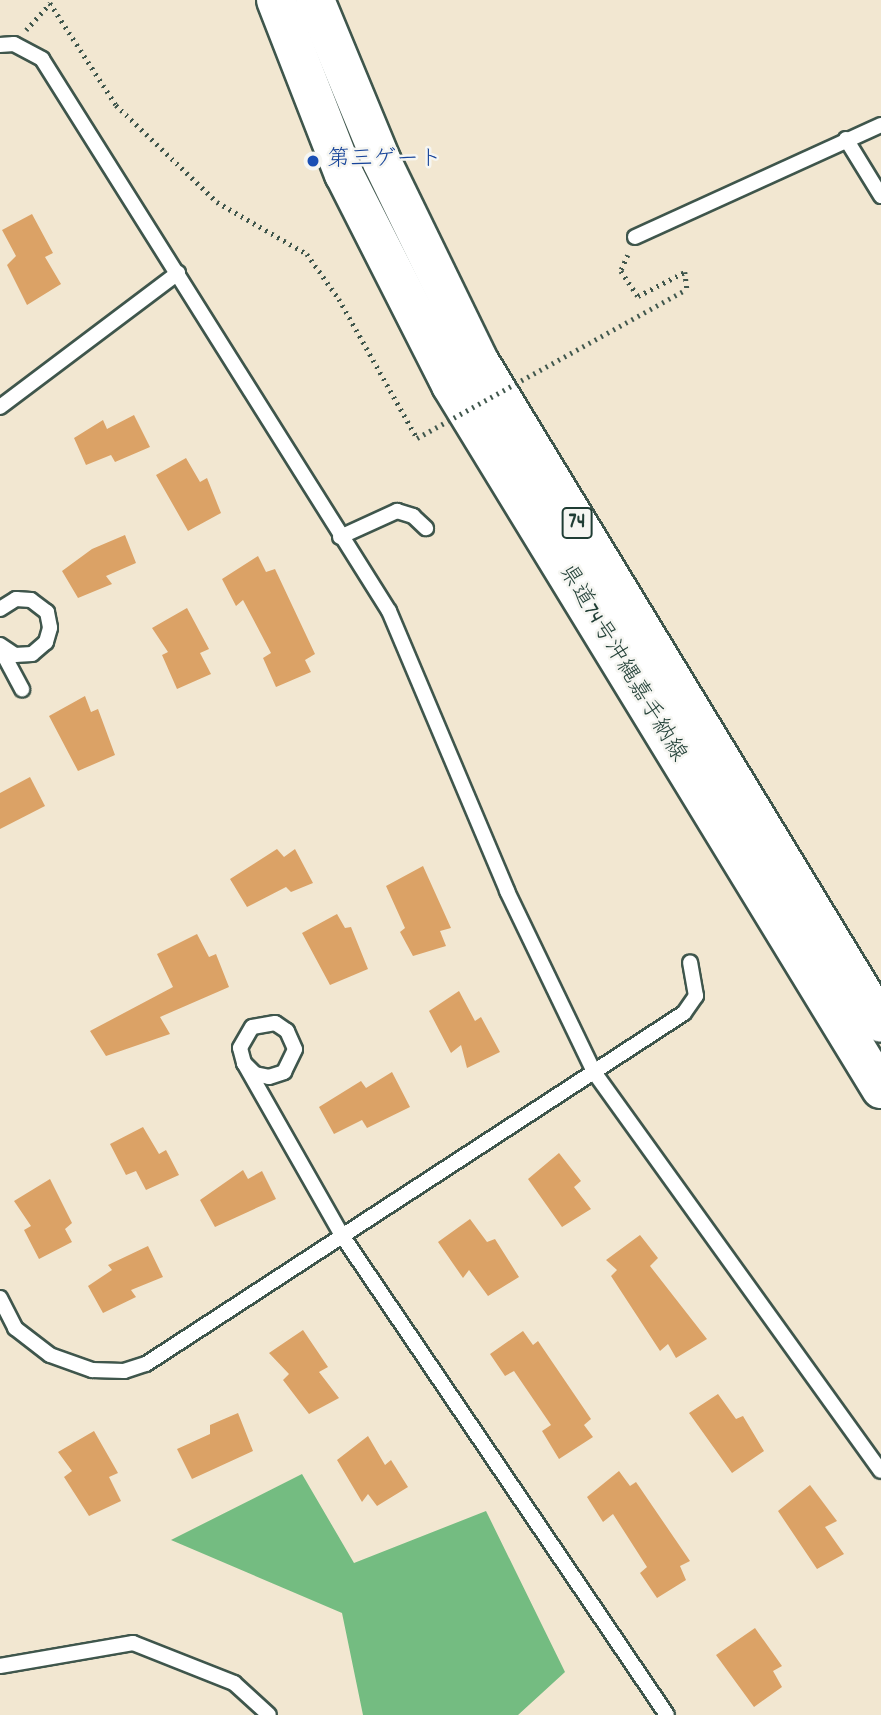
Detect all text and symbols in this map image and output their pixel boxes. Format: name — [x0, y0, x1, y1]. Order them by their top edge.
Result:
place label: 第三ゲート — [327, 147, 442, 175]
marker: 第三ゲート — [305, 153, 321, 169]
road number: 74 — [561, 505, 593, 540]
street label: 県道74号沖縄嘉手納線 — [551, 560, 691, 768]

